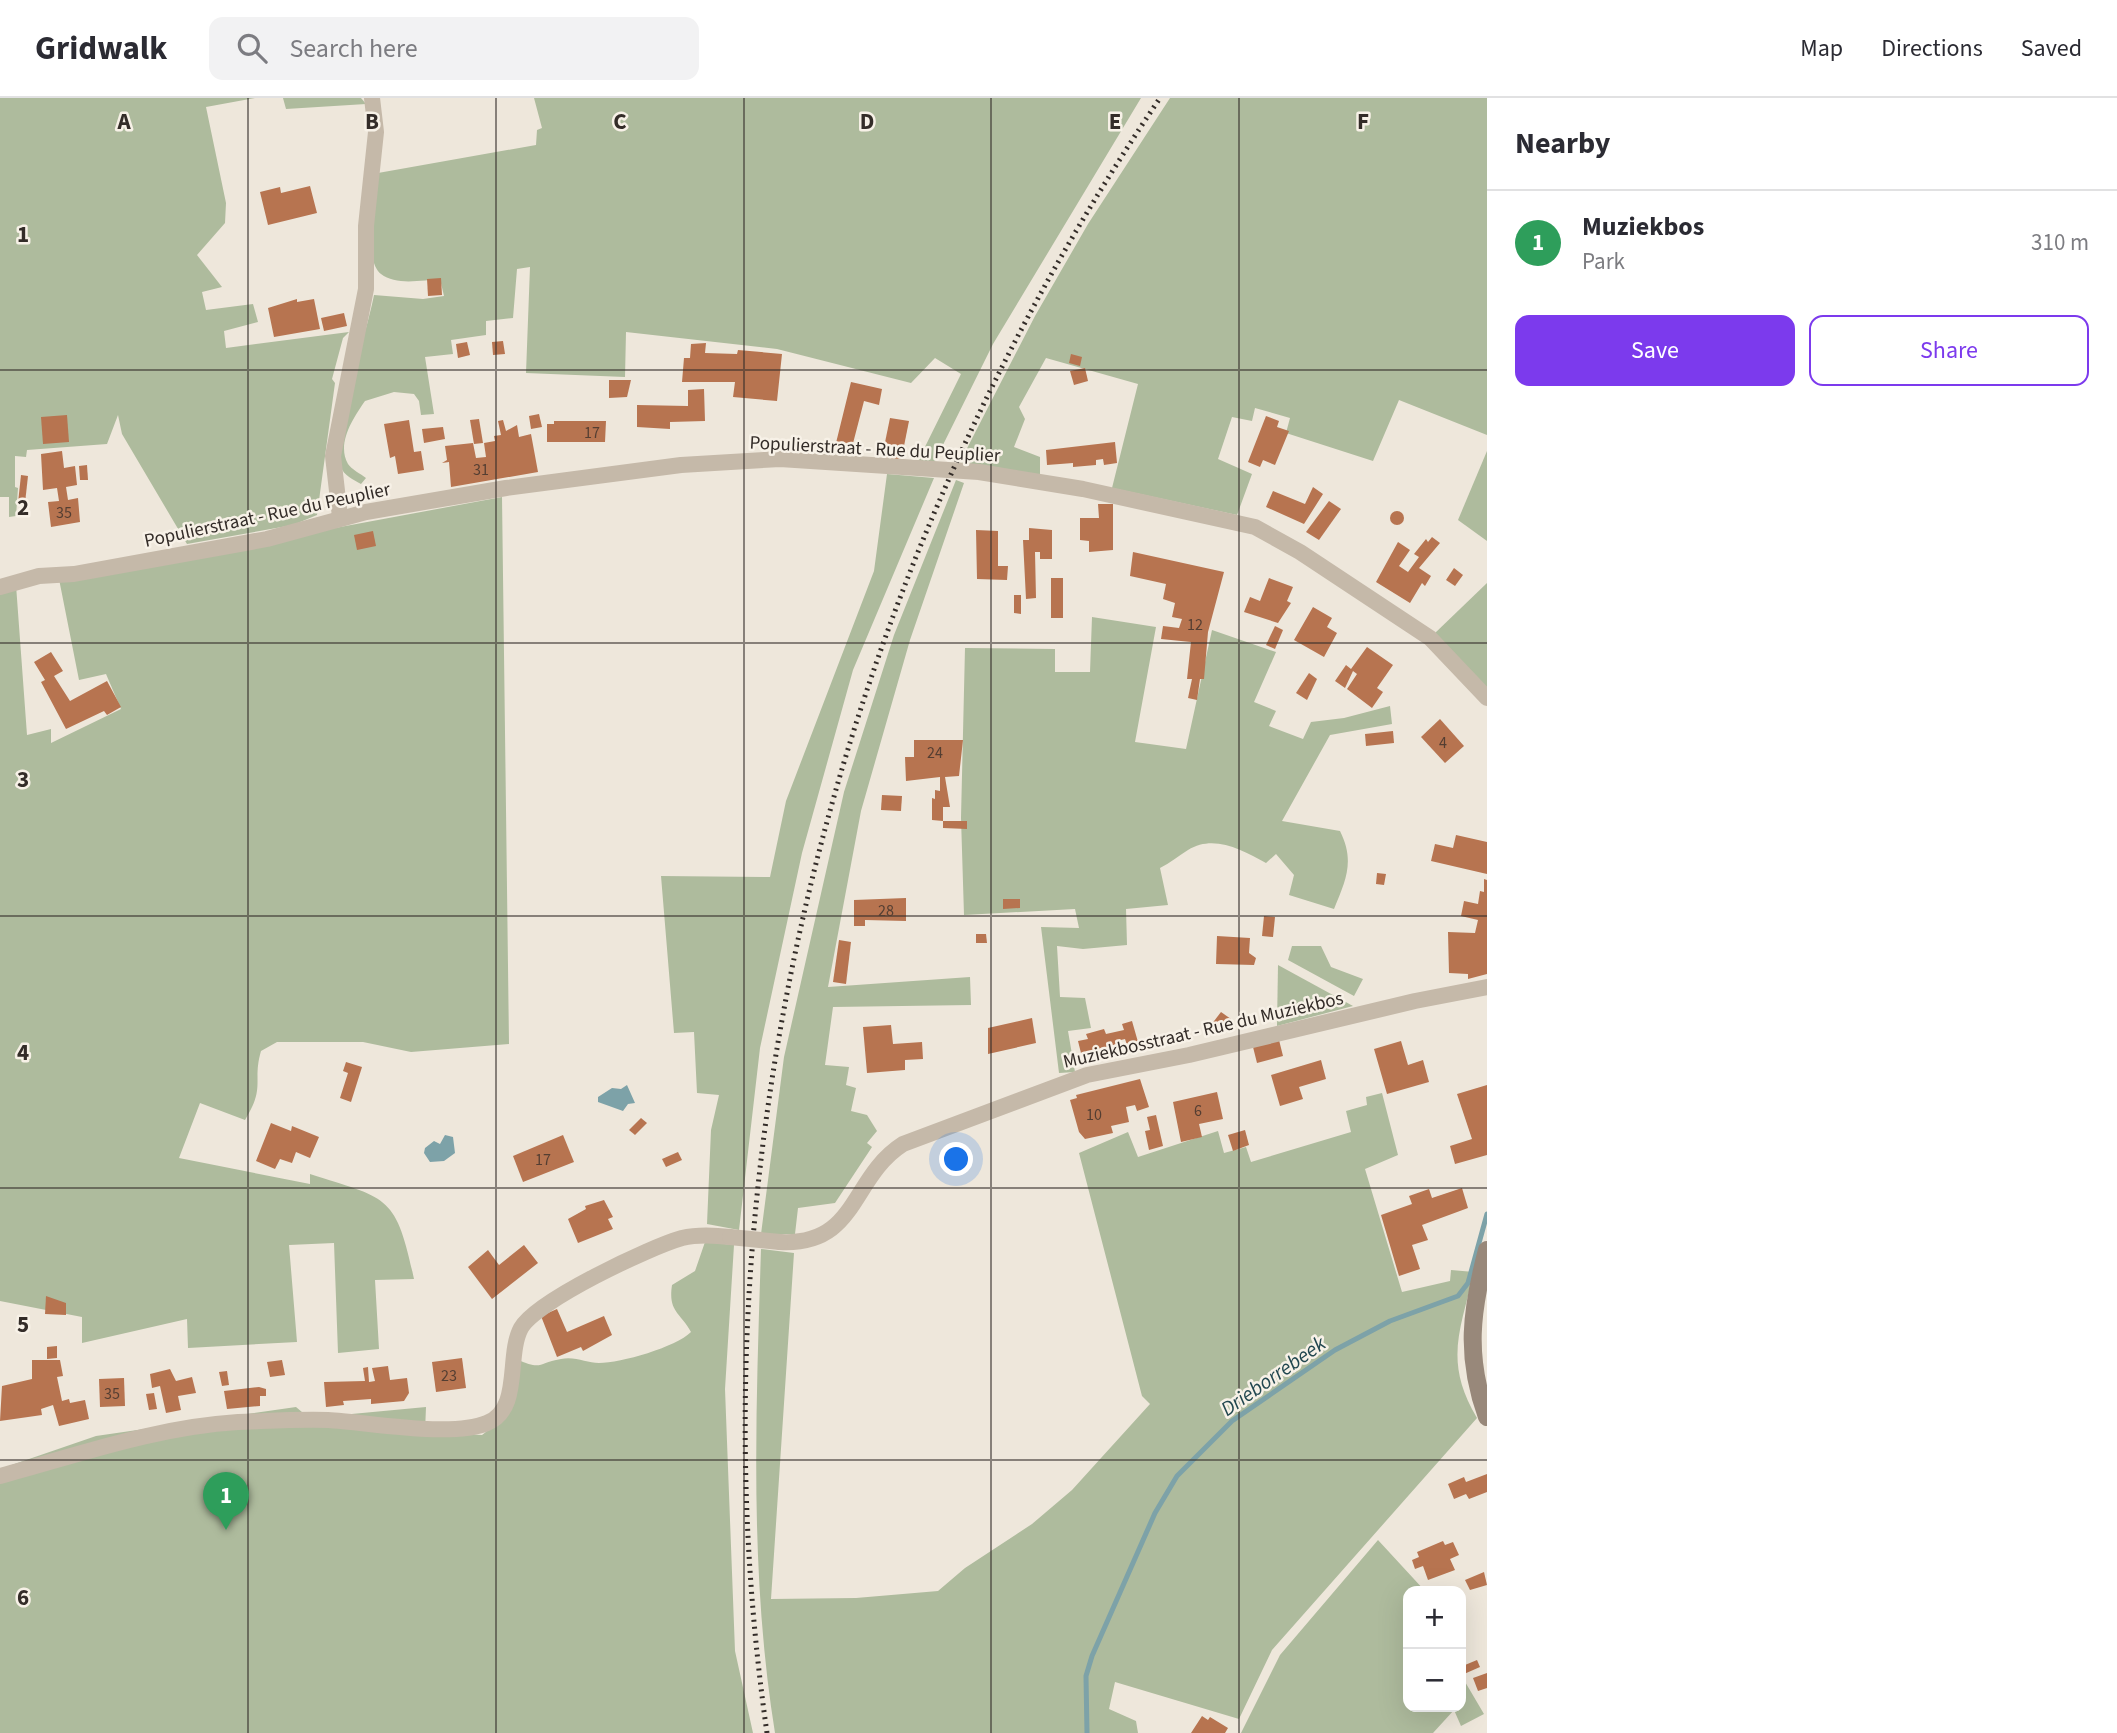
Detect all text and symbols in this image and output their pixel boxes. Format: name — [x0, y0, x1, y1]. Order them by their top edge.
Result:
search box — [209, 17, 699, 80]
text: Gridwalk — [35, 25, 167, 72]
icon: search — [233, 29, 271, 67]
text: Search here — [289, 30, 418, 67]
text: Map — [1800, 31, 1843, 66]
text: Directions — [1881, 31, 1983, 66]
text: Saved — [2021, 31, 2082, 66]
text: A — [116, 105, 131, 138]
text: B — [365, 105, 379, 138]
text: C — [613, 105, 627, 138]
text: D — [860, 105, 874, 138]
text: E — [1109, 105, 1121, 138]
text: F — [1357, 105, 1369, 138]
text: Nearby — [1515, 122, 1610, 165]
text: Muziekbos — [1582, 208, 1704, 245]
text: 1 — [17, 218, 29, 251]
text: 1 — [1532, 226, 1544, 259]
text: 310 m — [2031, 226, 2089, 259]
text: Park — [1582, 245, 1625, 278]
button: Save — [1515, 315, 1795, 386]
button: Share — [1809, 315, 2089, 386]
house number: 17 — [584, 422, 600, 444]
street label: Populierstraat - Rue du Peuplier — [749, 429, 1001, 470]
house number: 31 — [473, 459, 489, 481]
street label: Populierstraat - Rue du Peuplier — [142, 476, 393, 555]
text: 2 — [17, 491, 29, 524]
house number: 35 — [56, 502, 72, 524]
house number: 12 — [1187, 614, 1203, 636]
house number: 4 — [1439, 732, 1447, 754]
house number: 24 — [927, 742, 943, 764]
text: 3 — [17, 763, 29, 796]
house number: 28 — [878, 900, 894, 922]
street label: Muziekbosstraat - Rue du Muziekbos — [1061, 985, 1346, 1076]
text: 4 — [17, 1036, 29, 1069]
house number: 6 — [1194, 1100, 1202, 1122]
house number: 10 — [1086, 1104, 1102, 1126]
your location — [939, 1142, 973, 1176]
house number: 17 — [535, 1149, 551, 1171]
text: 5 — [17, 1308, 29, 1341]
water label: Drieborrebeek — [1214, 1328, 1333, 1423]
house number: 23 — [441, 1365, 457, 1387]
house number: 35 — [104, 1383, 120, 1405]
pin: 1 — [203, 1472, 249, 1530]
text: 6 — [17, 1581, 29, 1614]
map controls — [1403, 1586, 1466, 1712]
button: + — [1403, 1586, 1466, 1649]
button: − — [1403, 1649, 1466, 1712]

